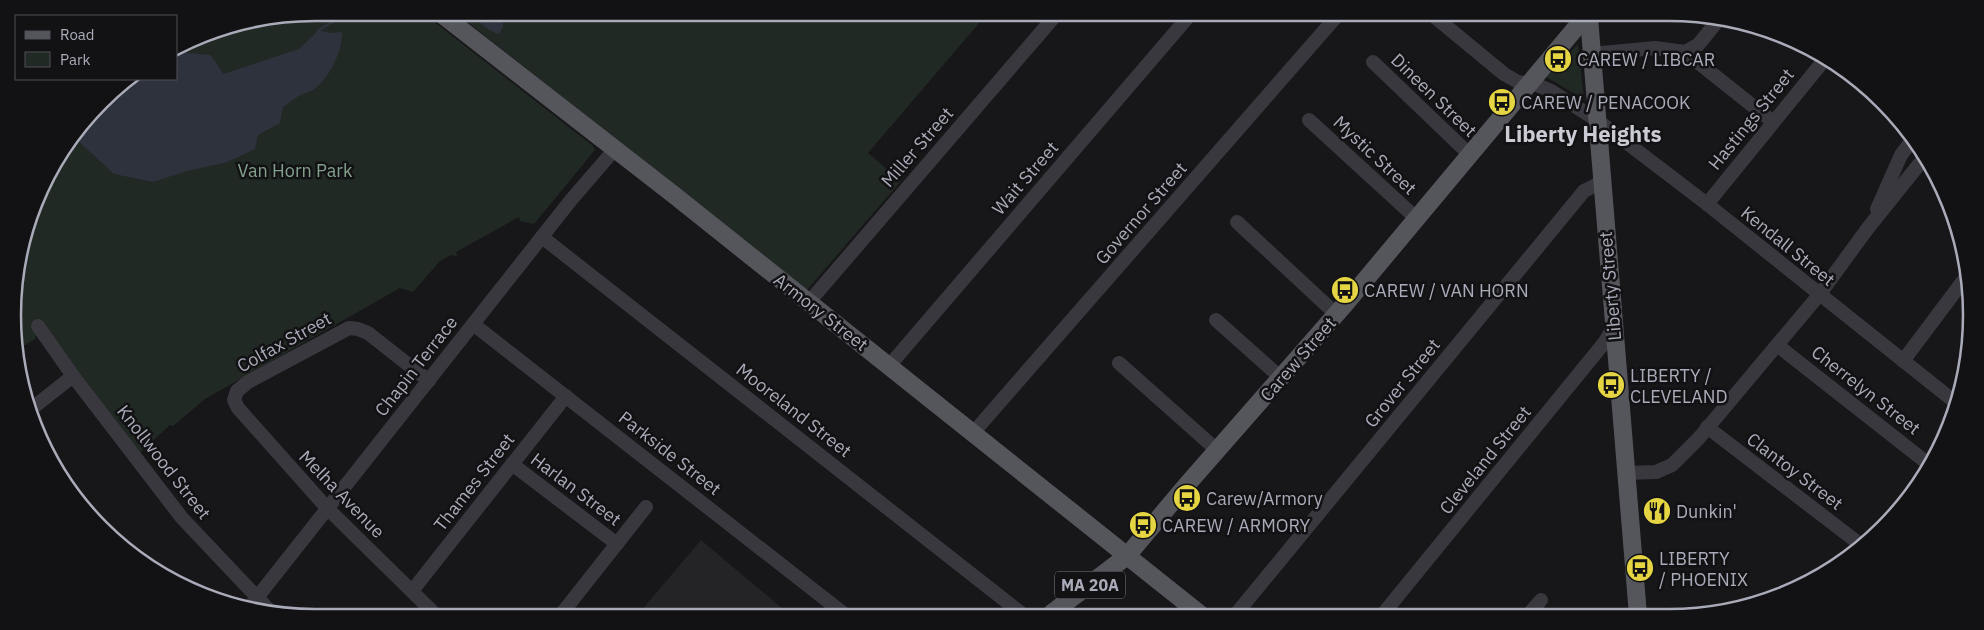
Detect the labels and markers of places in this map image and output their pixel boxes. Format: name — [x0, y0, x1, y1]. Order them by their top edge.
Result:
bus stop icon: CAREW / LIBCAR — [1543, 44, 1573, 74]
place label: CAREW / LIBCAR — [1577, 48, 1715, 71]
bus stop icon: CAREW / PENACOOK — [1487, 87, 1517, 117]
place label: CAREW / PENACOOK — [1521, 91, 1691, 114]
bus stop icon: CAREW / VAN HORN — [1330, 275, 1360, 305]
place label: CAREW / VAN HORN — [1364, 279, 1529, 302]
place label: LIBERTY / CLEVELAND — [1630, 364, 1728, 408]
bus stop icon: LIBERTY / CLEVELAND — [1596, 370, 1626, 400]
bus stop icon: Carew/Armory — [1172, 483, 1202, 513]
place label: Carew/Armory — [1206, 487, 1323, 510]
restaurant icon: Dunkin' — [1642, 496, 1672, 526]
place label: Dunkin' — [1676, 500, 1737, 523]
bus stop icon: CAREW / ARMORY — [1128, 510, 1158, 540]
place label: CAREW / ARMORY — [1162, 514, 1310, 537]
place label: LIBERTY / PHOENIX — [1659, 547, 1748, 591]
bus stop icon: LIBERTY / PHOENIX — [1625, 553, 1655, 583]

